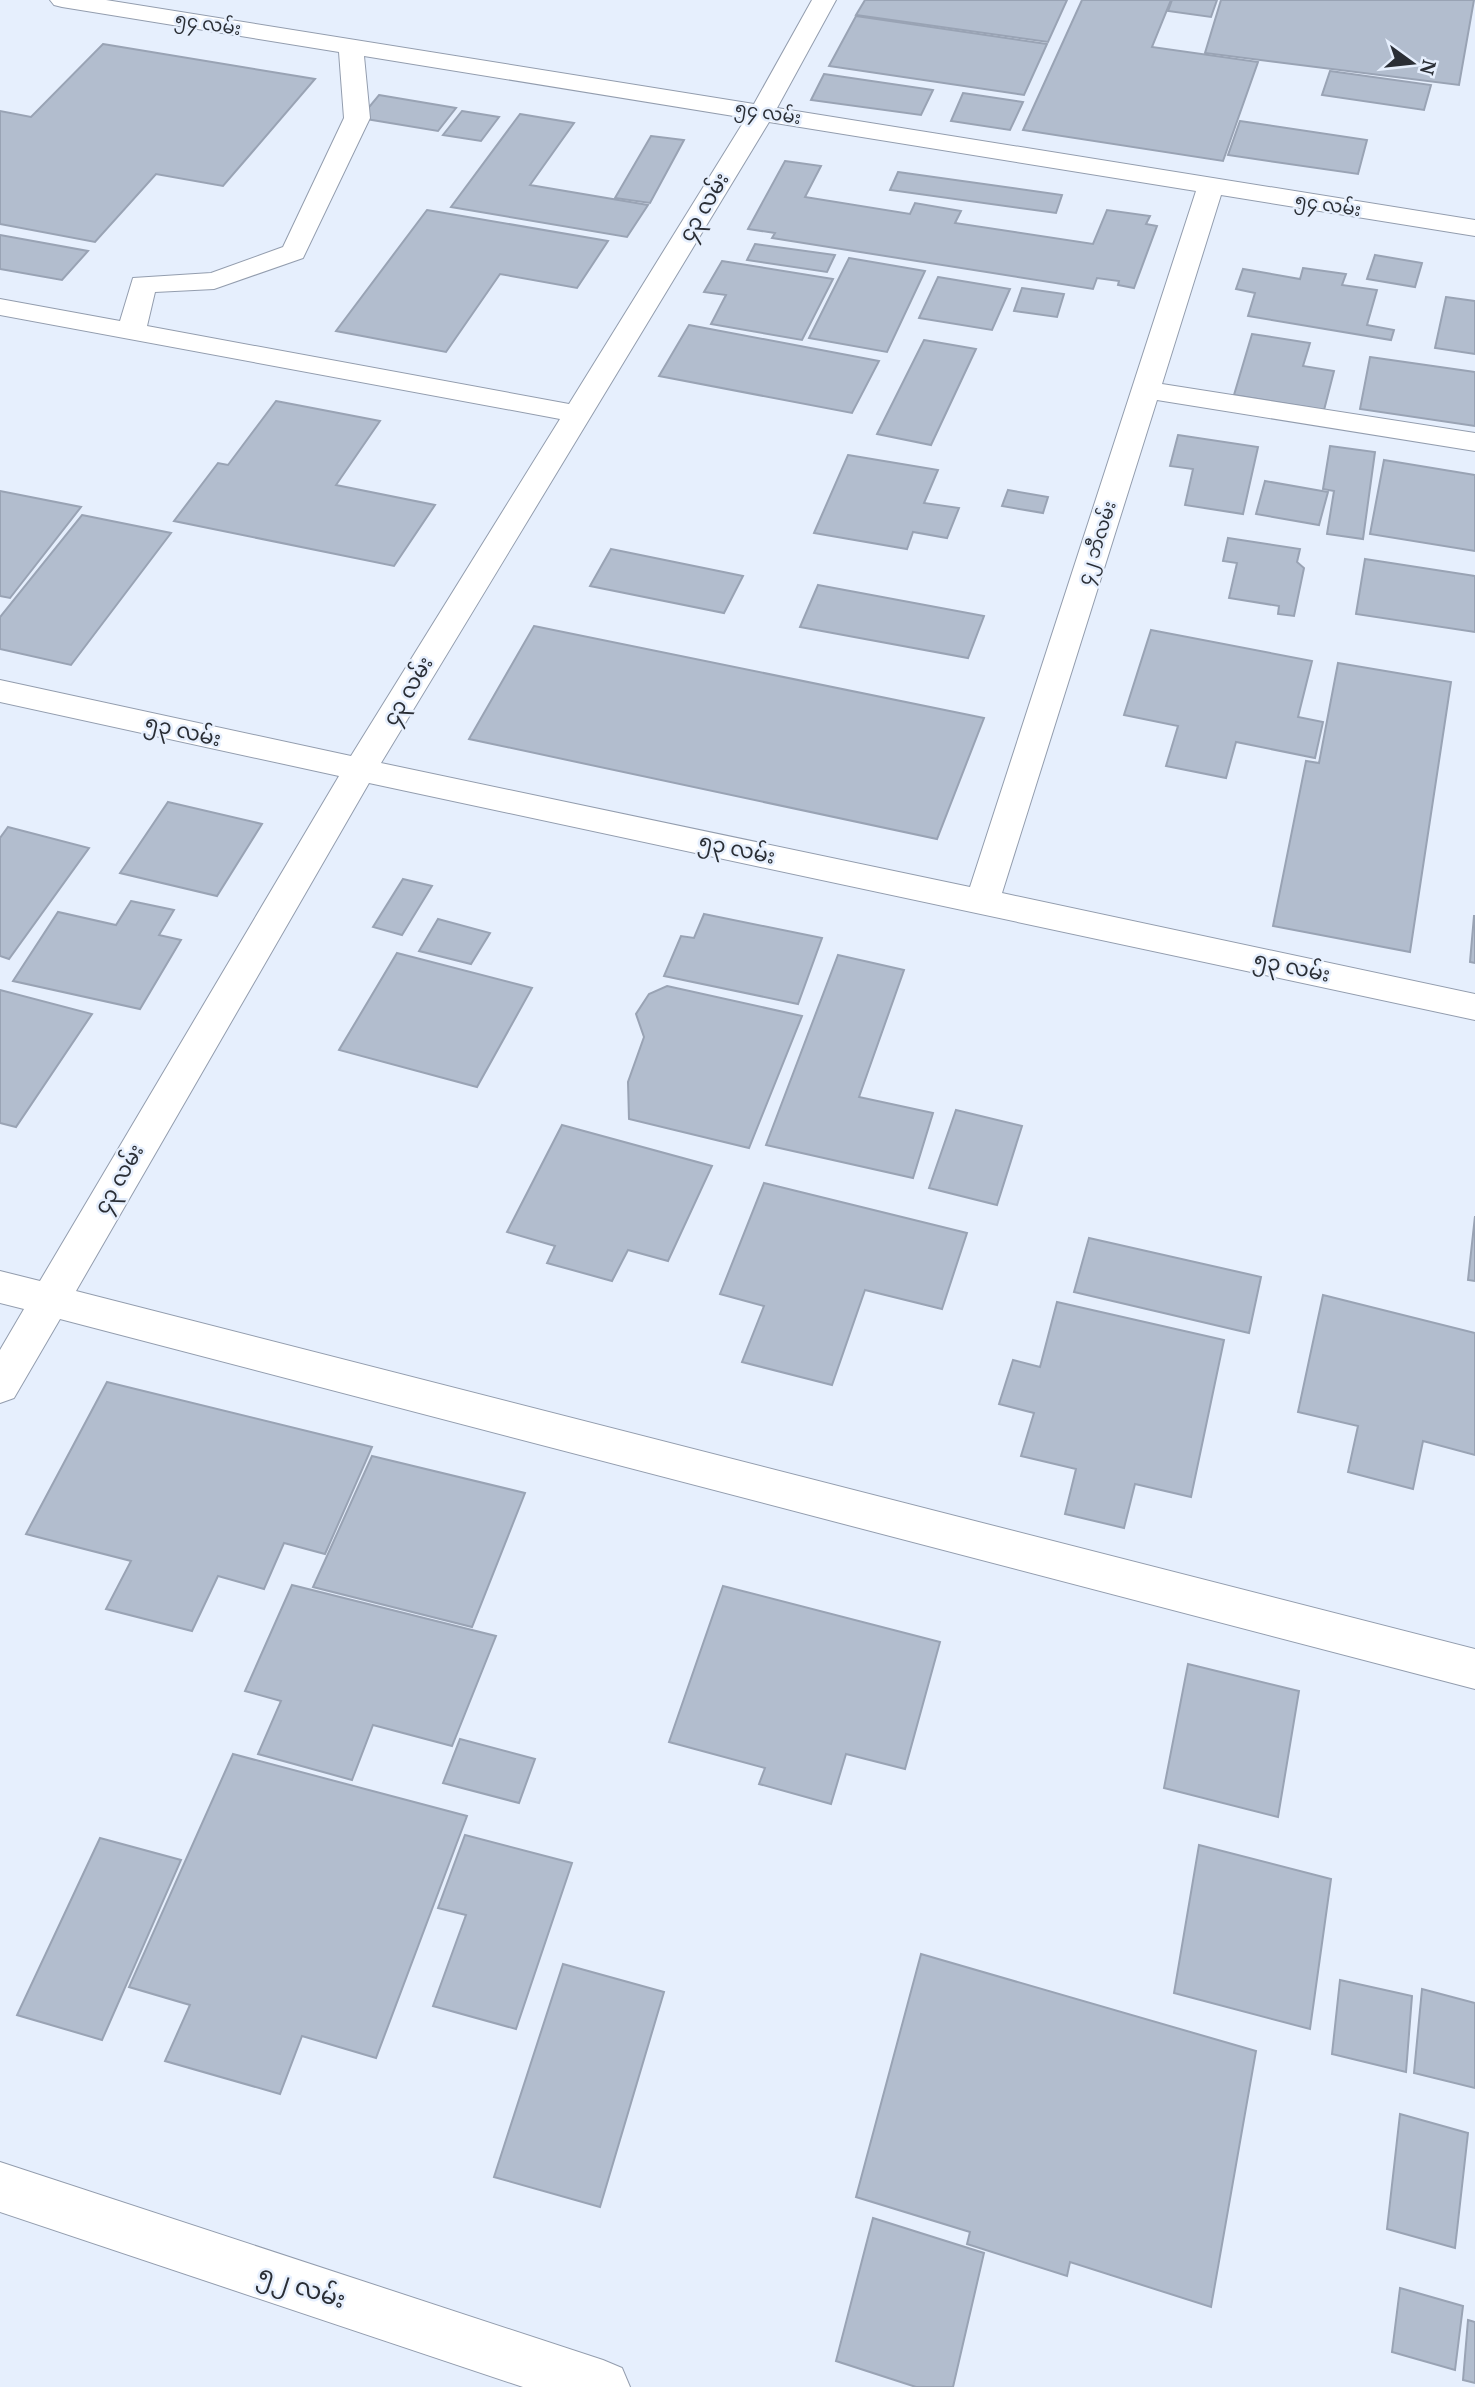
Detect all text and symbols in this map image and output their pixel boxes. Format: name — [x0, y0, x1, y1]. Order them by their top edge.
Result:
street label: ၅၄ လမ်း — [173, 6, 243, 44]
north arrow — [1377, 28, 1447, 98]
text: N — [1415, 57, 1443, 78]
street label: ၅၄ လမ်း — [733, 95, 803, 133]
street label: ၄၃ လမ်း — [671, 166, 738, 248]
street label: ၅၄ လမ်း — [1293, 187, 1363, 225]
street label: ၄၂ ဘီလမ်း — [1070, 498, 1125, 589]
street label: ၄၃ လမ်း — [375, 650, 442, 732]
street label: ၅၃ လမ်း — [141, 707, 224, 756]
street label: ၅၃ လမ်း — [696, 825, 778, 874]
street label: ၅၃ လမ်း — [1251, 943, 1333, 992]
street label: ၄၃ လမ်း — [86, 1138, 153, 1220]
street label: ၅၂ လမ်း — [253, 2257, 350, 2319]

